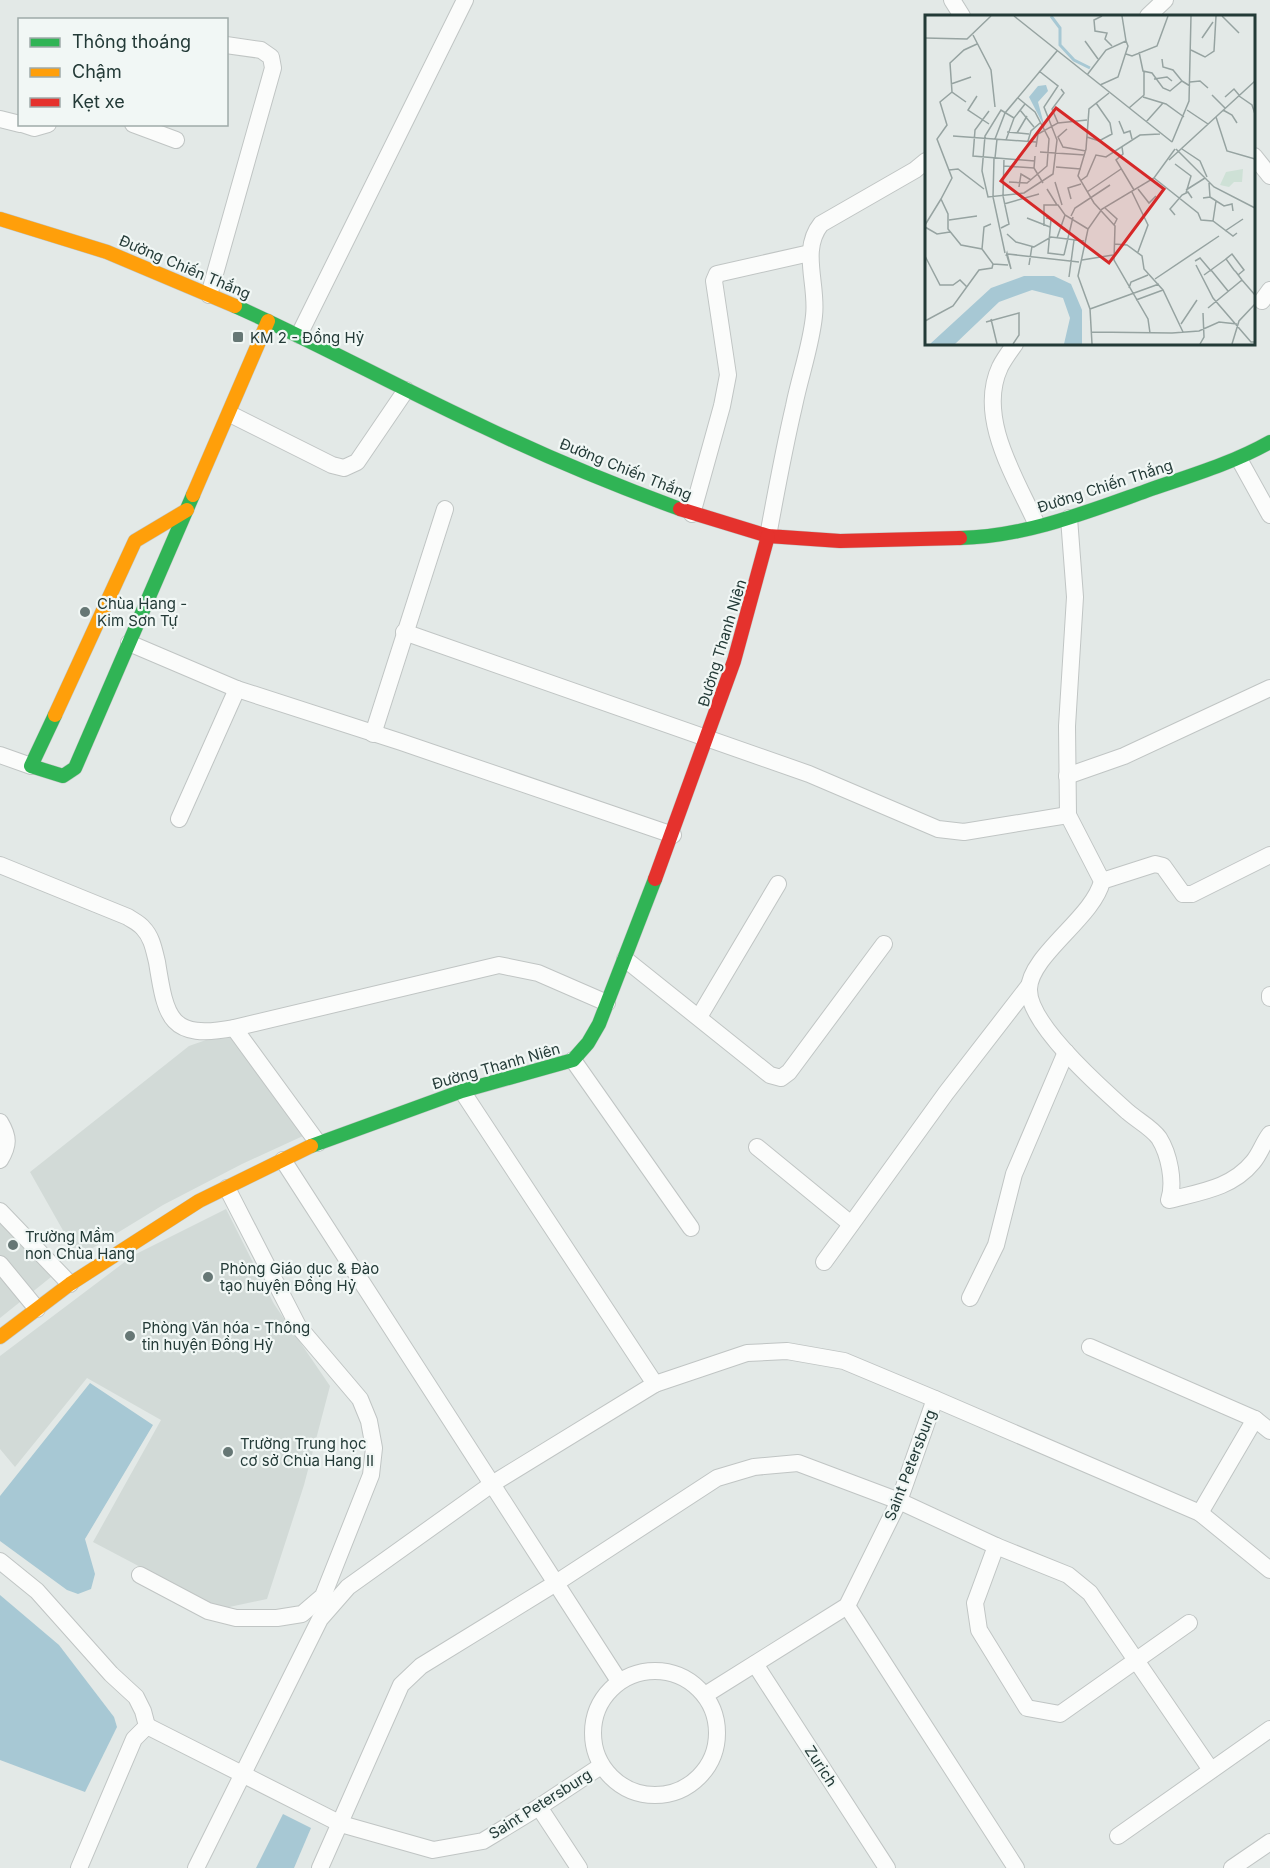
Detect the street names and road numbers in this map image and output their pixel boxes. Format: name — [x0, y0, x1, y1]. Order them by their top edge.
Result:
street label: Đường Chiến Thắng — [116, 231, 254, 303]
street label: Đường Chiến Thắng — [557, 434, 695, 504]
street label: Đường Chiến Thắng — [1035, 455, 1175, 517]
street label: Đường Thanh Niên — [694, 577, 750, 709]
street label: Đường Thanh Niên — [430, 1039, 562, 1093]
street label: Saint Petersburg — [880, 1407, 940, 1523]
street label: Zurich — [801, 1742, 841, 1790]
street label: Saint Petersburg — [485, 1765, 595, 1843]

